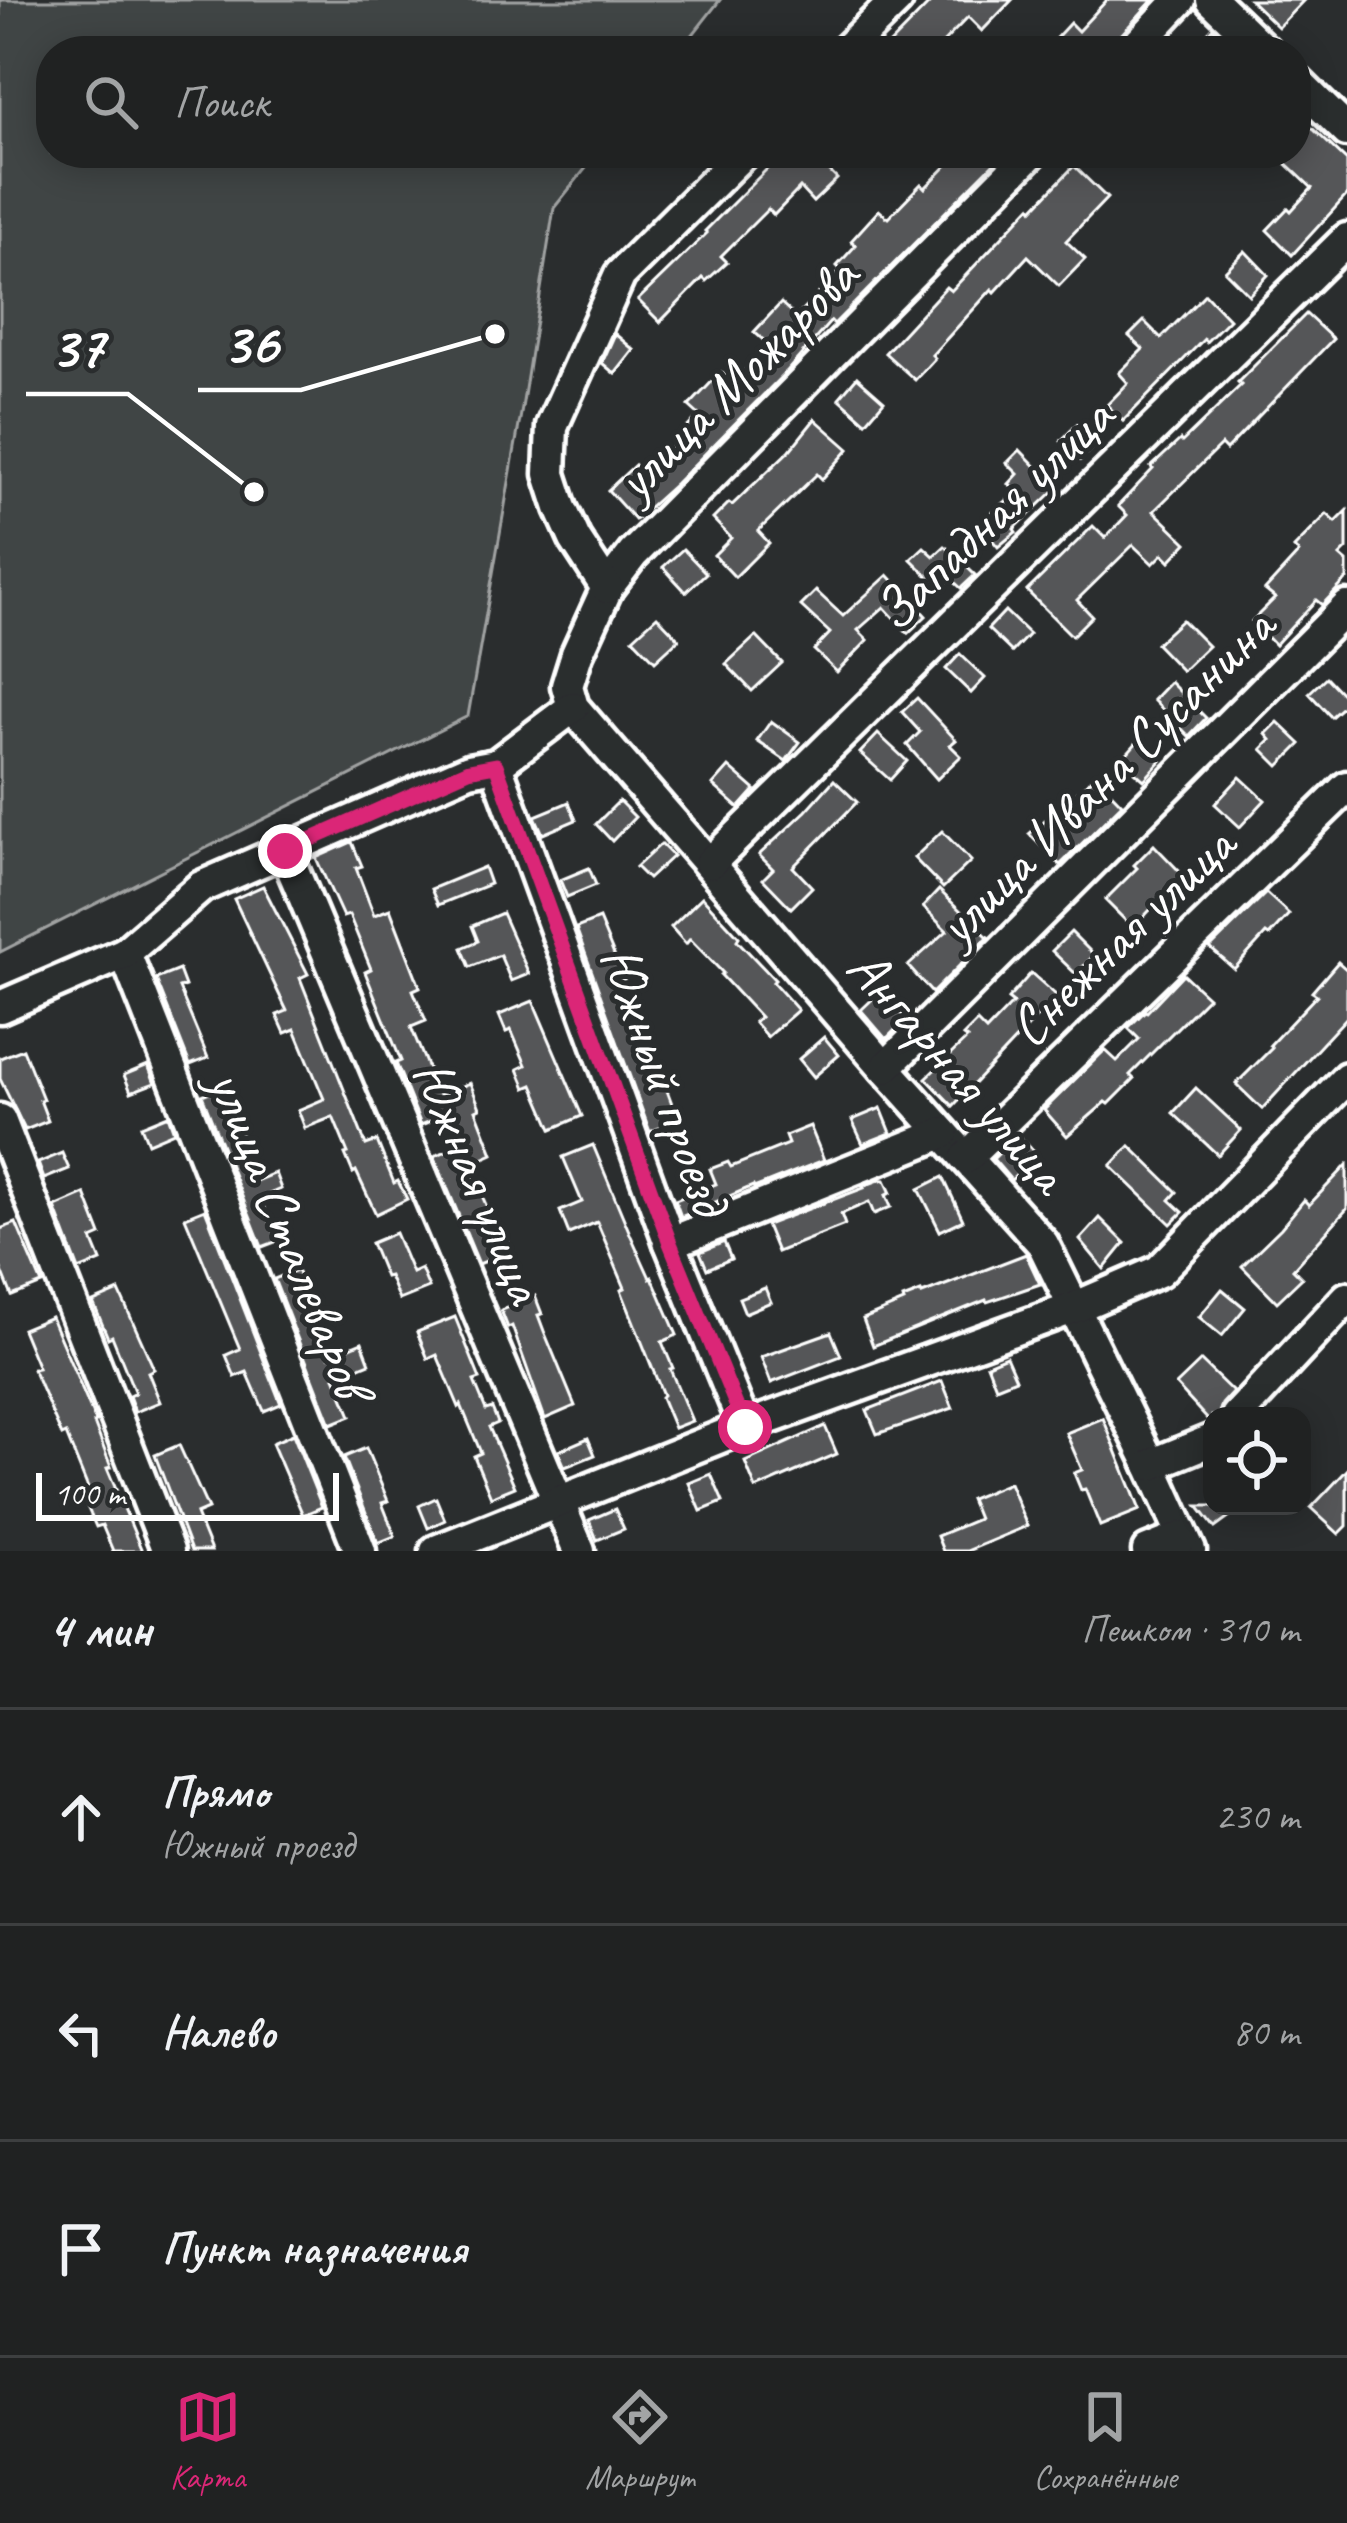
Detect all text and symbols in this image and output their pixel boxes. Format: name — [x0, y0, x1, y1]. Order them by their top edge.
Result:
search box — [36, 36, 1311, 168]
icon: search — [78, 69, 144, 135]
text: Поиск — [174, 74, 269, 131]
street label: улица Можарова — [597, 238, 876, 517]
callout: 36 — [198, 294, 301, 390]
callout: 37 — [26, 298, 128, 394]
text: 36 — [222, 305, 281, 381]
text: 37 — [50, 309, 110, 385]
street label: Западная улица — [858, 379, 1131, 647]
street label: улица Ивана Сусанина — [919, 588, 1293, 962]
street label: Снежная улица — [992, 807, 1253, 1062]
route end — [258, 824, 312, 878]
street label: Ангарная улица — [832, 933, 1087, 1211]
street label: Южный проезд — [583, 936, 748, 1229]
street label: Южная улица — [396, 1049, 563, 1316]
street label: улица Сталеваров — [191, 1056, 393, 1419]
route start — [718, 1400, 772, 1454]
map controls — [1203, 1407, 1311, 1515]
button: locate — [1203, 1407, 1311, 1515]
scale bar — [36, 1467, 339, 1520]
text: 100 m — [54, 1473, 125, 1515]
text: 4 мин — [48, 1597, 152, 1661]
text: Пешком · 310 m — [1081, 1605, 1299, 1654]
text: Прямо — [162, 1764, 269, 1821]
icon: ahead — [48, 1784, 114, 1850]
text: 230 m — [1215, 1792, 1299, 1841]
text: Южный проезд — [162, 1821, 354, 1870]
icon: left — [48, 2000, 114, 2066]
text: Налево — [162, 2004, 276, 2061]
text: 80 m — [1233, 2008, 1299, 2057]
icon: arrive — [48, 2216, 114, 2282]
text: Пункт назначения — [162, 2220, 467, 2277]
tab: Карта — [170, 2384, 245, 2498]
tab: Маршрут — [585, 2384, 694, 2498]
tab: Сохранённые — [1034, 2384, 1177, 2498]

